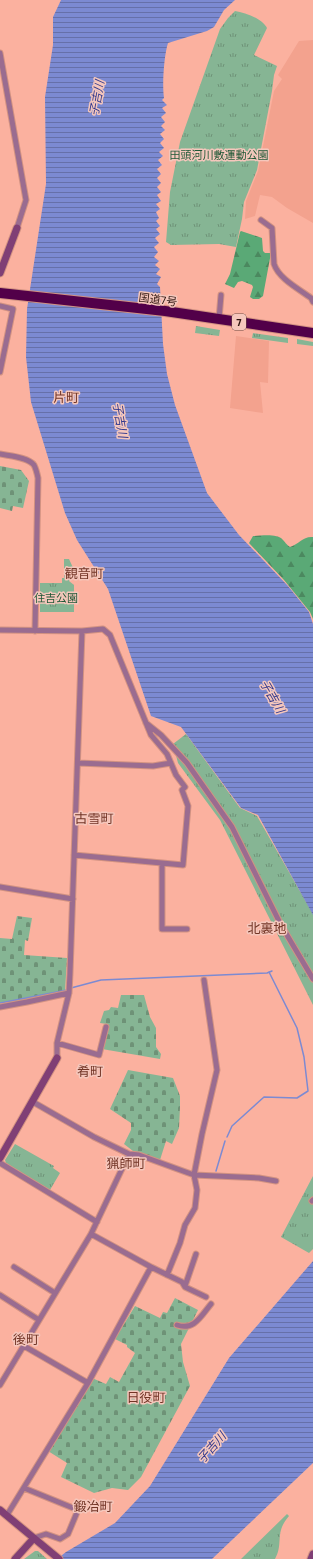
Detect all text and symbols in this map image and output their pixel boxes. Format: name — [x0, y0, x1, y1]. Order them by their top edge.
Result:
water label: 子吉川 — [86, 77, 106, 117]
park label: 田頭河川敷運動公園 — [170, 148, 269, 161]
street label: 国道7号 — [138, 290, 178, 308]
road number: 7 — [232, 314, 246, 330]
district label: 片町 — [53, 389, 79, 405]
water label: 子吉川 — [111, 401, 131, 441]
district label: 観音町 — [64, 565, 104, 581]
park label: 住吉公園 — [34, 591, 78, 604]
water label: 子吉川 — [258, 677, 289, 717]
district label: 古雪町 — [74, 810, 114, 826]
district label: 北裏地 — [247, 920, 287, 936]
district label: 肴町 — [77, 1063, 103, 1079]
district label: 猟師町 — [106, 1155, 146, 1171]
district label: 後町 — [13, 1331, 39, 1347]
district label: 日役町 — [126, 1389, 166, 1405]
water label: 子吉川 — [194, 1427, 229, 1465]
district label: 鍛冶町 — [73, 1498, 113, 1514]

